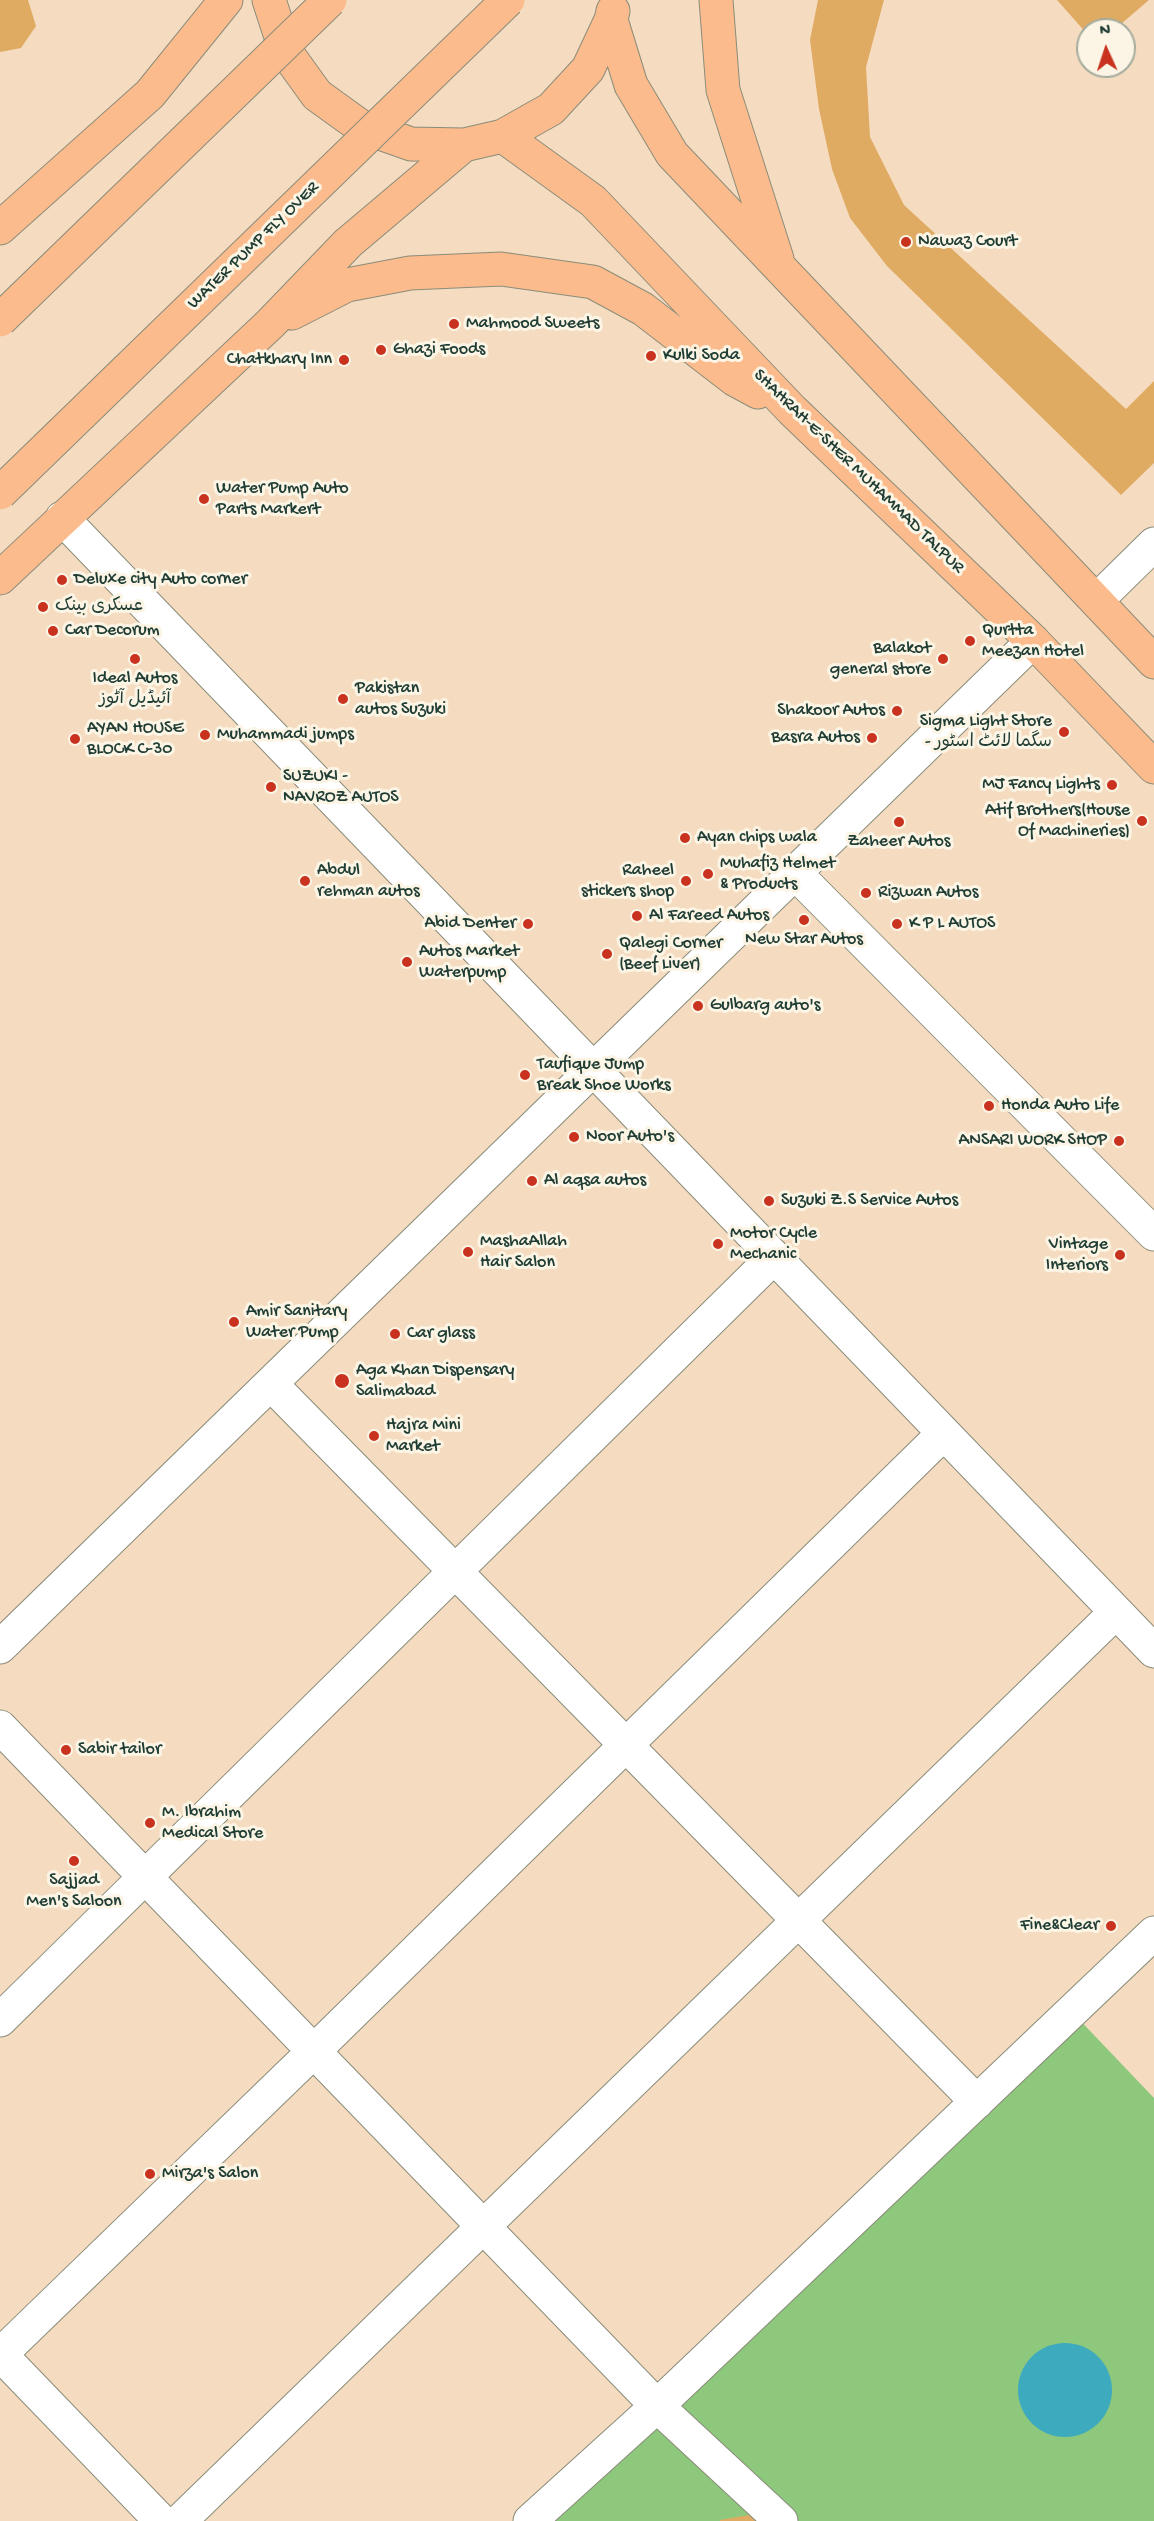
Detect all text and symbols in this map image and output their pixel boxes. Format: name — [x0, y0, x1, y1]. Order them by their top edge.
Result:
north arrow — [1076, 18, 1136, 78]
text: N — [1099, 22, 1111, 41]
street label: WATER PUMP FLY OVER — [184, 178, 324, 314]
place label: Nawaz Court — [918, 231, 1017, 253]
marker: Nawaz Court — [899, 235, 913, 249]
place label: Mahmood Sweets — [466, 313, 599, 335]
marker: Mahmood Sweets — [447, 317, 461, 331]
place label: Ghazi Foods — [393, 339, 485, 361]
marker: Ghazi Foods — [374, 343, 388, 357]
place label: Kulki Soda — [663, 345, 740, 367]
place label: Chatkhary Inn — [227, 349, 332, 371]
marker: Kulki Soda — [644, 349, 658, 363]
marker: Chatkhary Inn — [337, 353, 351, 367]
street label: SHAHRAH-E-SHER MUHAMMAD TALPUR — [748, 365, 968, 579]
place label: Water Pump Auto Parts Markert — [216, 478, 349, 520]
marker: Water Pump Auto Parts Markert — [197, 492, 211, 506]
place label: Deluxe city Auto corner — [74, 569, 247, 591]
marker: Deluxe city Auto corner — [55, 573, 69, 587]
place label: عسکری بینک — [55, 596, 143, 618]
marker: عسکری بینک — [36, 600, 50, 614]
place label: Car Decorum — [65, 620, 159, 642]
place label: Qurtta Meezan Hotel — [982, 620, 1084, 662]
marker: Car Decorum — [46, 624, 60, 638]
marker: Qurtta Meezan Hotel — [963, 634, 977, 648]
place label: Balakot general store — [830, 638, 931, 680]
marker: Ideal Autos آئیڈیل آٹوز — [128, 652, 142, 666]
marker: Balakot general store — [936, 652, 950, 666]
place label: Ideal Autos آئیڈیل آٹوز — [93, 668, 177, 710]
place label: Pakistan autos Suzuki — [355, 678, 446, 720]
marker: Pakistan autos Suzuki — [336, 692, 350, 706]
place label: Shakoor Autos — [777, 700, 885, 722]
marker: Shakoor Autos — [890, 704, 904, 718]
place label: Sigma Light Store - سگما لائٹ اسٹور — [920, 711, 1052, 754]
place label: AYAN HOUSE BLOCK C-30 — [87, 718, 184, 760]
place label: Muhammadi jumps — [217, 724, 354, 746]
marker: Sigma Light Store - سگما لائٹ اسٹور — [1057, 725, 1071, 739]
place label: Basra Autos — [771, 727, 860, 749]
marker: Muhammadi jumps — [198, 728, 212, 742]
marker: Basra Autos — [865, 731, 879, 745]
marker: AYAN HOUSE BLOCK C-30 — [68, 732, 82, 746]
place label: SUZUKI - NAVROZ AUTOS — [283, 766, 399, 808]
place label: MJ Fancy Lights — [982, 774, 1100, 796]
marker: MJ Fancy Lights — [1105, 778, 1119, 792]
marker: SUZUKI - NAVROZ AUTOS — [264, 780, 278, 794]
place label: Atif Brothers(House Of Machineries) — [985, 800, 1130, 842]
marker: Atif Brothers(House Of Machineries) — [1135, 814, 1149, 828]
marker: Zaheer Autos — [892, 815, 906, 829]
place label: Ayan chips wala — [697, 827, 817, 849]
marker: Ayan chips wala — [678, 831, 692, 845]
place label: Zaheer Autos — [848, 831, 950, 853]
place label: Muhafiz Helmet & Products — [720, 853, 835, 896]
place label: Abdul rehman autos — [317, 860, 420, 902]
place label: Raheel stickers shop — [581, 860, 674, 902]
marker: Muhafiz Helmet & Products — [701, 867, 715, 881]
marker: Abdul rehman autos — [298, 874, 312, 888]
marker: Raheel stickers shop — [679, 874, 693, 888]
place label: Rizwan Autos — [878, 882, 978, 904]
marker: Rizwan Autos — [859, 886, 873, 900]
place label: Al Fareed Autos — [649, 905, 769, 927]
marker: Al Fareed Autos — [630, 909, 644, 923]
place label: Abid Denter — [425, 913, 516, 935]
marker: New Star Autos — [797, 913, 811, 927]
place label: K P L AUTOS — [909, 913, 995, 935]
marker: Abid Denter — [521, 917, 535, 931]
marker: K P L AUTOS — [890, 917, 904, 931]
place label: New Star Autos — [745, 929, 863, 951]
place label: Qalegi Corner (Beef Liver) — [619, 933, 722, 976]
place label: Autos Market Waterpump — [419, 941, 519, 984]
marker: Qalegi Corner (Beef Liver) — [600, 947, 614, 961]
marker: Autos Market Waterpump — [400, 955, 414, 969]
place label: Gulbarg auto's — [710, 995, 820, 1017]
marker: Gulbarg auto's — [691, 999, 705, 1013]
place label: Taufique Jump Break Shoe Works — [537, 1054, 671, 1096]
marker: Taufique Jump Break Shoe Works — [518, 1068, 532, 1082]
place label: Honda Auto Life — [1001, 1095, 1119, 1117]
marker: Honda Auto Life — [982, 1099, 996, 1113]
place label: Noor Auto's — [586, 1126, 674, 1148]
marker: Noor Auto's — [567, 1130, 581, 1144]
place label: ANSARI WORK SHOP — [959, 1130, 1107, 1152]
marker: ANSARI WORK SHOP — [1112, 1134, 1126, 1148]
place label: Al aqsa autos — [544, 1170, 646, 1192]
marker: Al aqsa autos — [525, 1174, 539, 1188]
place label: Suzuki Z.S Service Autos — [781, 1190, 958, 1212]
marker: Suzuki Z.S Service Autos — [762, 1194, 776, 1208]
place label: Motor Cycle Mechanic — [730, 1223, 817, 1266]
place label: MashaAllah Hair Salon — [480, 1231, 567, 1274]
place label: Vintage Interiors — [1046, 1234, 1108, 1276]
marker: Motor Cycle Mechanic — [711, 1237, 725, 1251]
marker: MashaAllah Hair Salon — [461, 1245, 475, 1259]
marker: Vintage Interiors — [1113, 1248, 1127, 1262]
place label: Amir Sanitary Water Pump — [246, 1301, 347, 1344]
marker: Amir Sanitary Water Pump — [227, 1315, 241, 1329]
place label: Car glass — [407, 1323, 475, 1345]
marker: Car glass — [388, 1327, 402, 1341]
place label: Aga Khan Dispensary Salimabad — [356, 1360, 514, 1402]
marker: Aga Khan Dispensary Salimabad — [333, 1372, 351, 1390]
place label: Hajra Mini Market — [386, 1415, 461, 1458]
marker: Hajra Mini Market — [367, 1429, 381, 1443]
place label: Sabir tailor — [78, 1739, 161, 1761]
marker: Sabir tailor — [59, 1743, 73, 1757]
place label: M. Ibrahim Medical Store — [162, 1802, 263, 1844]
marker: M. Ibrahim Medical Store — [143, 1816, 157, 1830]
marker: Sajjad Men's Saloon — [67, 1854, 81, 1868]
place label: Sajjad Men's Saloon — [26, 1870, 122, 1912]
place label: Fine&Clear — [1020, 1915, 1099, 1937]
marker: Fine&Clear — [1104, 1919, 1118, 1933]
place label: Mirza's Salon — [162, 2163, 258, 2185]
marker: Mirza's Salon — [143, 2167, 157, 2181]

